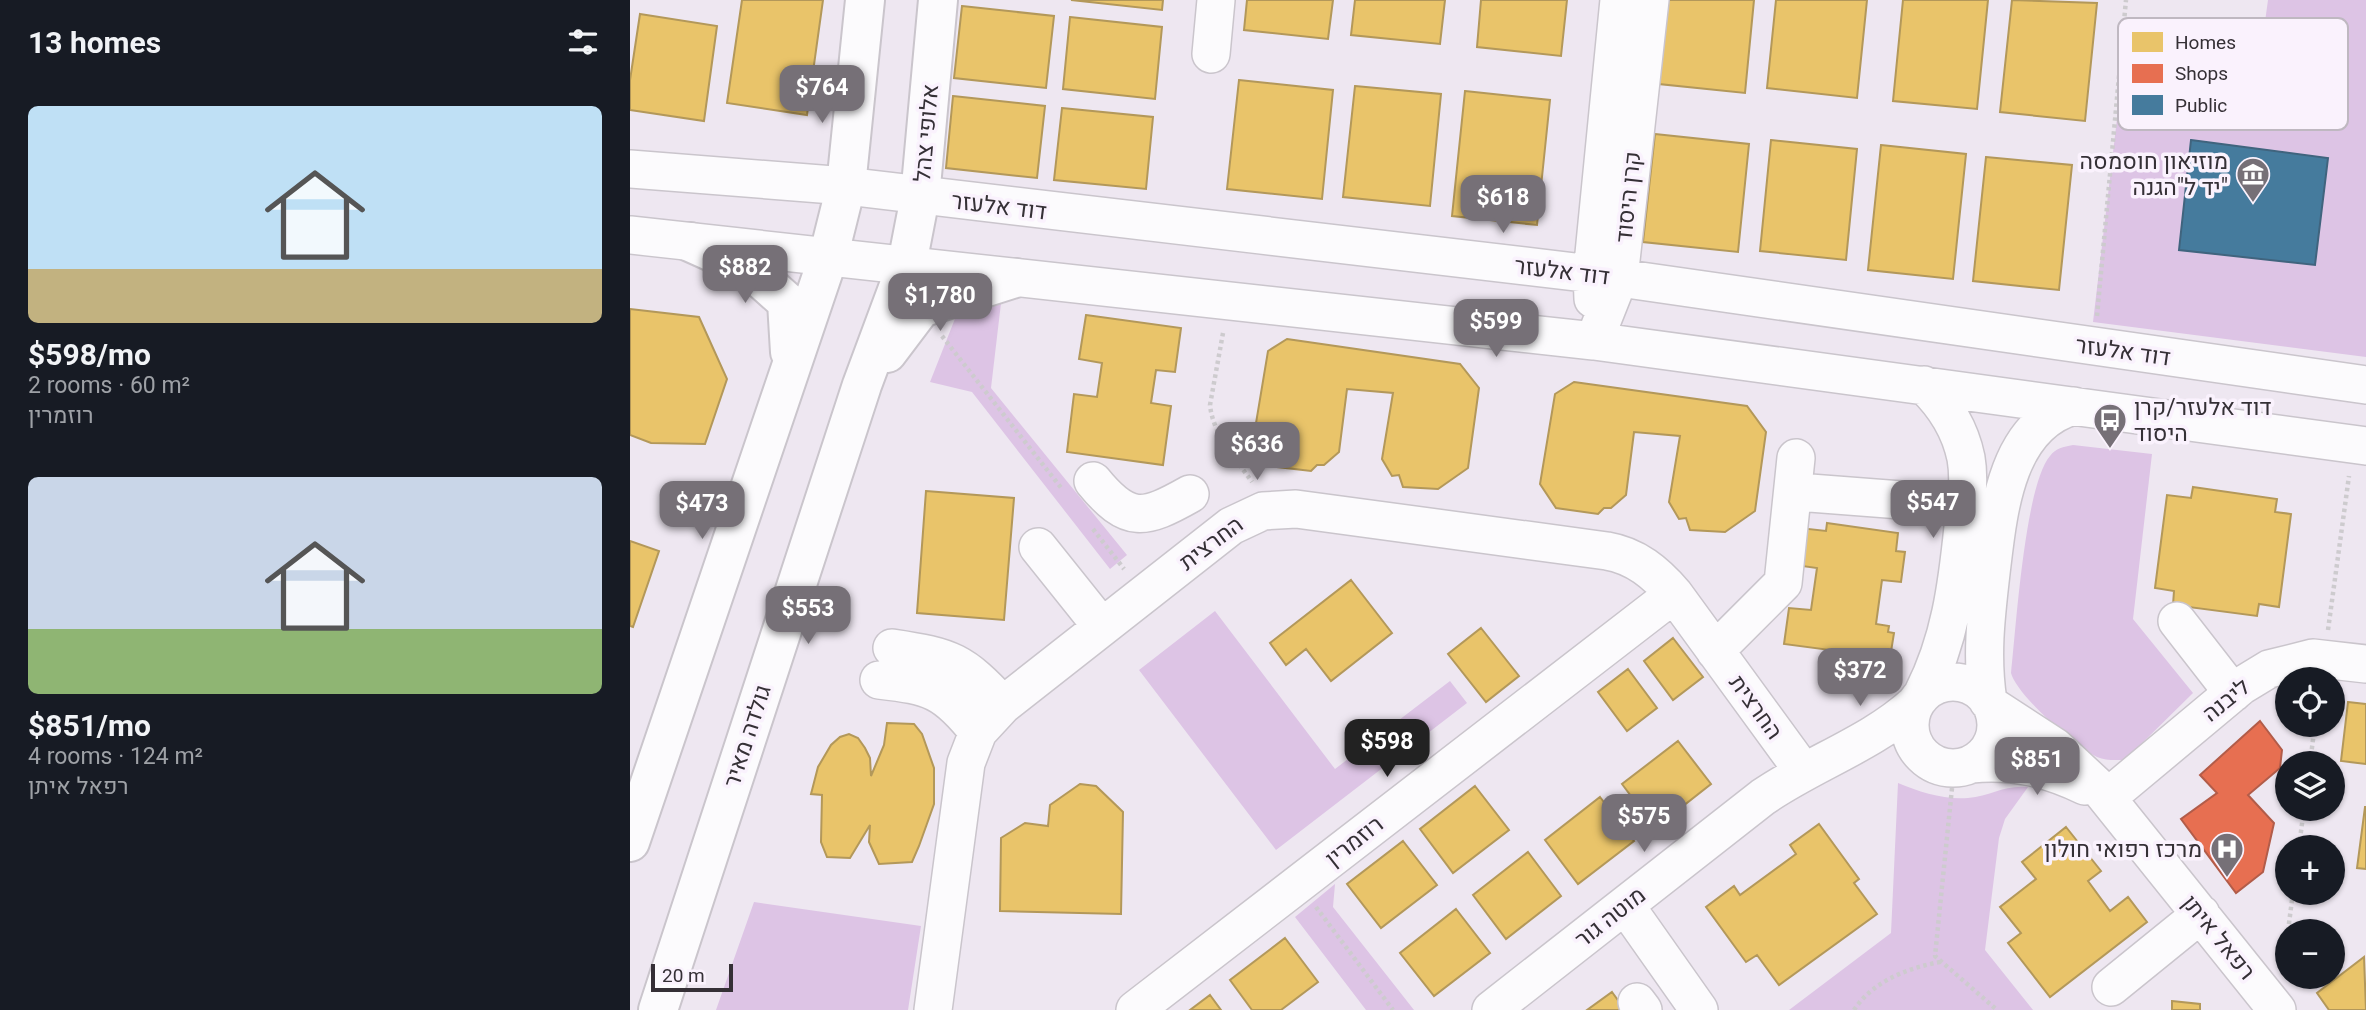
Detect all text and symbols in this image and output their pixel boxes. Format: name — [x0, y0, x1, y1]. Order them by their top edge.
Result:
legend — [2118, 18, 2348, 130]
icon: filters — [564, 23, 602, 61]
text: 13 homes — [28, 25, 161, 60]
text: Homes — [2175, 31, 2236, 54]
text: Shops — [2175, 62, 2228, 85]
pin: $764 — [781, 66, 863, 125]
text: $764 — [796, 74, 848, 101]
street label: אלופי צהל — [909, 83, 944, 183]
text: Public — [2175, 94, 2227, 117]
place label: מוזיאון חוסמסה יד ל"הגנה" — [2080, 148, 2228, 201]
street label: קרן היסוד — [1610, 150, 1647, 244]
icon: home — [252, 152, 378, 278]
museum icon: מוזיאון חוסמסה יד ל"הגנה" — [2234, 155, 2272, 204]
pin: $618 — [1462, 176, 1544, 235]
text: $618 — [1477, 184, 1529, 211]
street label: דוד אלעזר — [950, 187, 1048, 226]
pin: $882 — [704, 246, 786, 305]
street label: דוד אלעזר — [1513, 252, 1611, 291]
text: $882 — [719, 254, 771, 281]
pin: $1,780 — [883, 274, 997, 333]
text: $1,780 — [904, 282, 976, 309]
pin: $599 — [1455, 300, 1537, 359]
text: $599 — [1470, 308, 1522, 335]
street label: דוד אלעזר — [2074, 331, 2172, 372]
text: $598/mo — [28, 337, 151, 372]
text: 2 rooms · 60 m² — [28, 372, 190, 399]
place label: דוד אלעזר/קרן היסוד — [2134, 394, 2271, 447]
bus stop icon: דוד אלעזר/קרן היסוד — [2091, 401, 2129, 450]
text: רוזמרין — [28, 402, 94, 429]
pin: $636 — [1216, 422, 1298, 482]
text: $636 — [1231, 431, 1283, 458]
pin: $547 — [1892, 480, 1974, 540]
pin: $473 — [661, 482, 743, 541]
text: $547 — [1907, 489, 1959, 516]
text: $473 — [676, 490, 728, 517]
street label: החרצית — [1174, 511, 1248, 576]
icon: home — [252, 523, 378, 649]
pin: $553 — [767, 586, 849, 646]
text: $553 — [782, 595, 834, 622]
pin: $372 — [1819, 648, 1901, 708]
text: $372 — [1834, 657, 1886, 684]
map controls — [2275, 667, 2345, 989]
button: locate — [2275, 667, 2345, 737]
street label: החרצית — [1723, 670, 1788, 745]
street label: ליבנה — [2197, 673, 2255, 727]
street label: גולדה מאיר — [718, 681, 777, 791]
text: $851/mo — [28, 708, 151, 743]
pin: $598 — [1346, 720, 1428, 779]
text: $598 — [1361, 728, 1413, 755]
pin: $851 — [1996, 738, 2078, 797]
text: 4 rooms · 124 m² — [28, 743, 203, 770]
text: $851 — [2011, 746, 2063, 773]
button: layers — [2275, 751, 2345, 821]
text: רפאל איתן — [28, 773, 129, 800]
pin: $575 — [1603, 794, 1685, 854]
text: $575 — [1618, 803, 1670, 830]
street label: רוזמרין — [1320, 811, 1388, 872]
hospital icon: מרכז רפואי חולון — [2208, 830, 2246, 879]
button: + — [2275, 835, 2345, 905]
place label: מרכז רפואי חולון — [2044, 836, 2202, 863]
street label: מוטה גור — [1570, 882, 1651, 953]
street label: רפאל איתן — [2176, 890, 2261, 985]
button: − — [2275, 919, 2345, 989]
scale bar — [651, 961, 733, 993]
text: 20 m — [662, 964, 705, 987]

